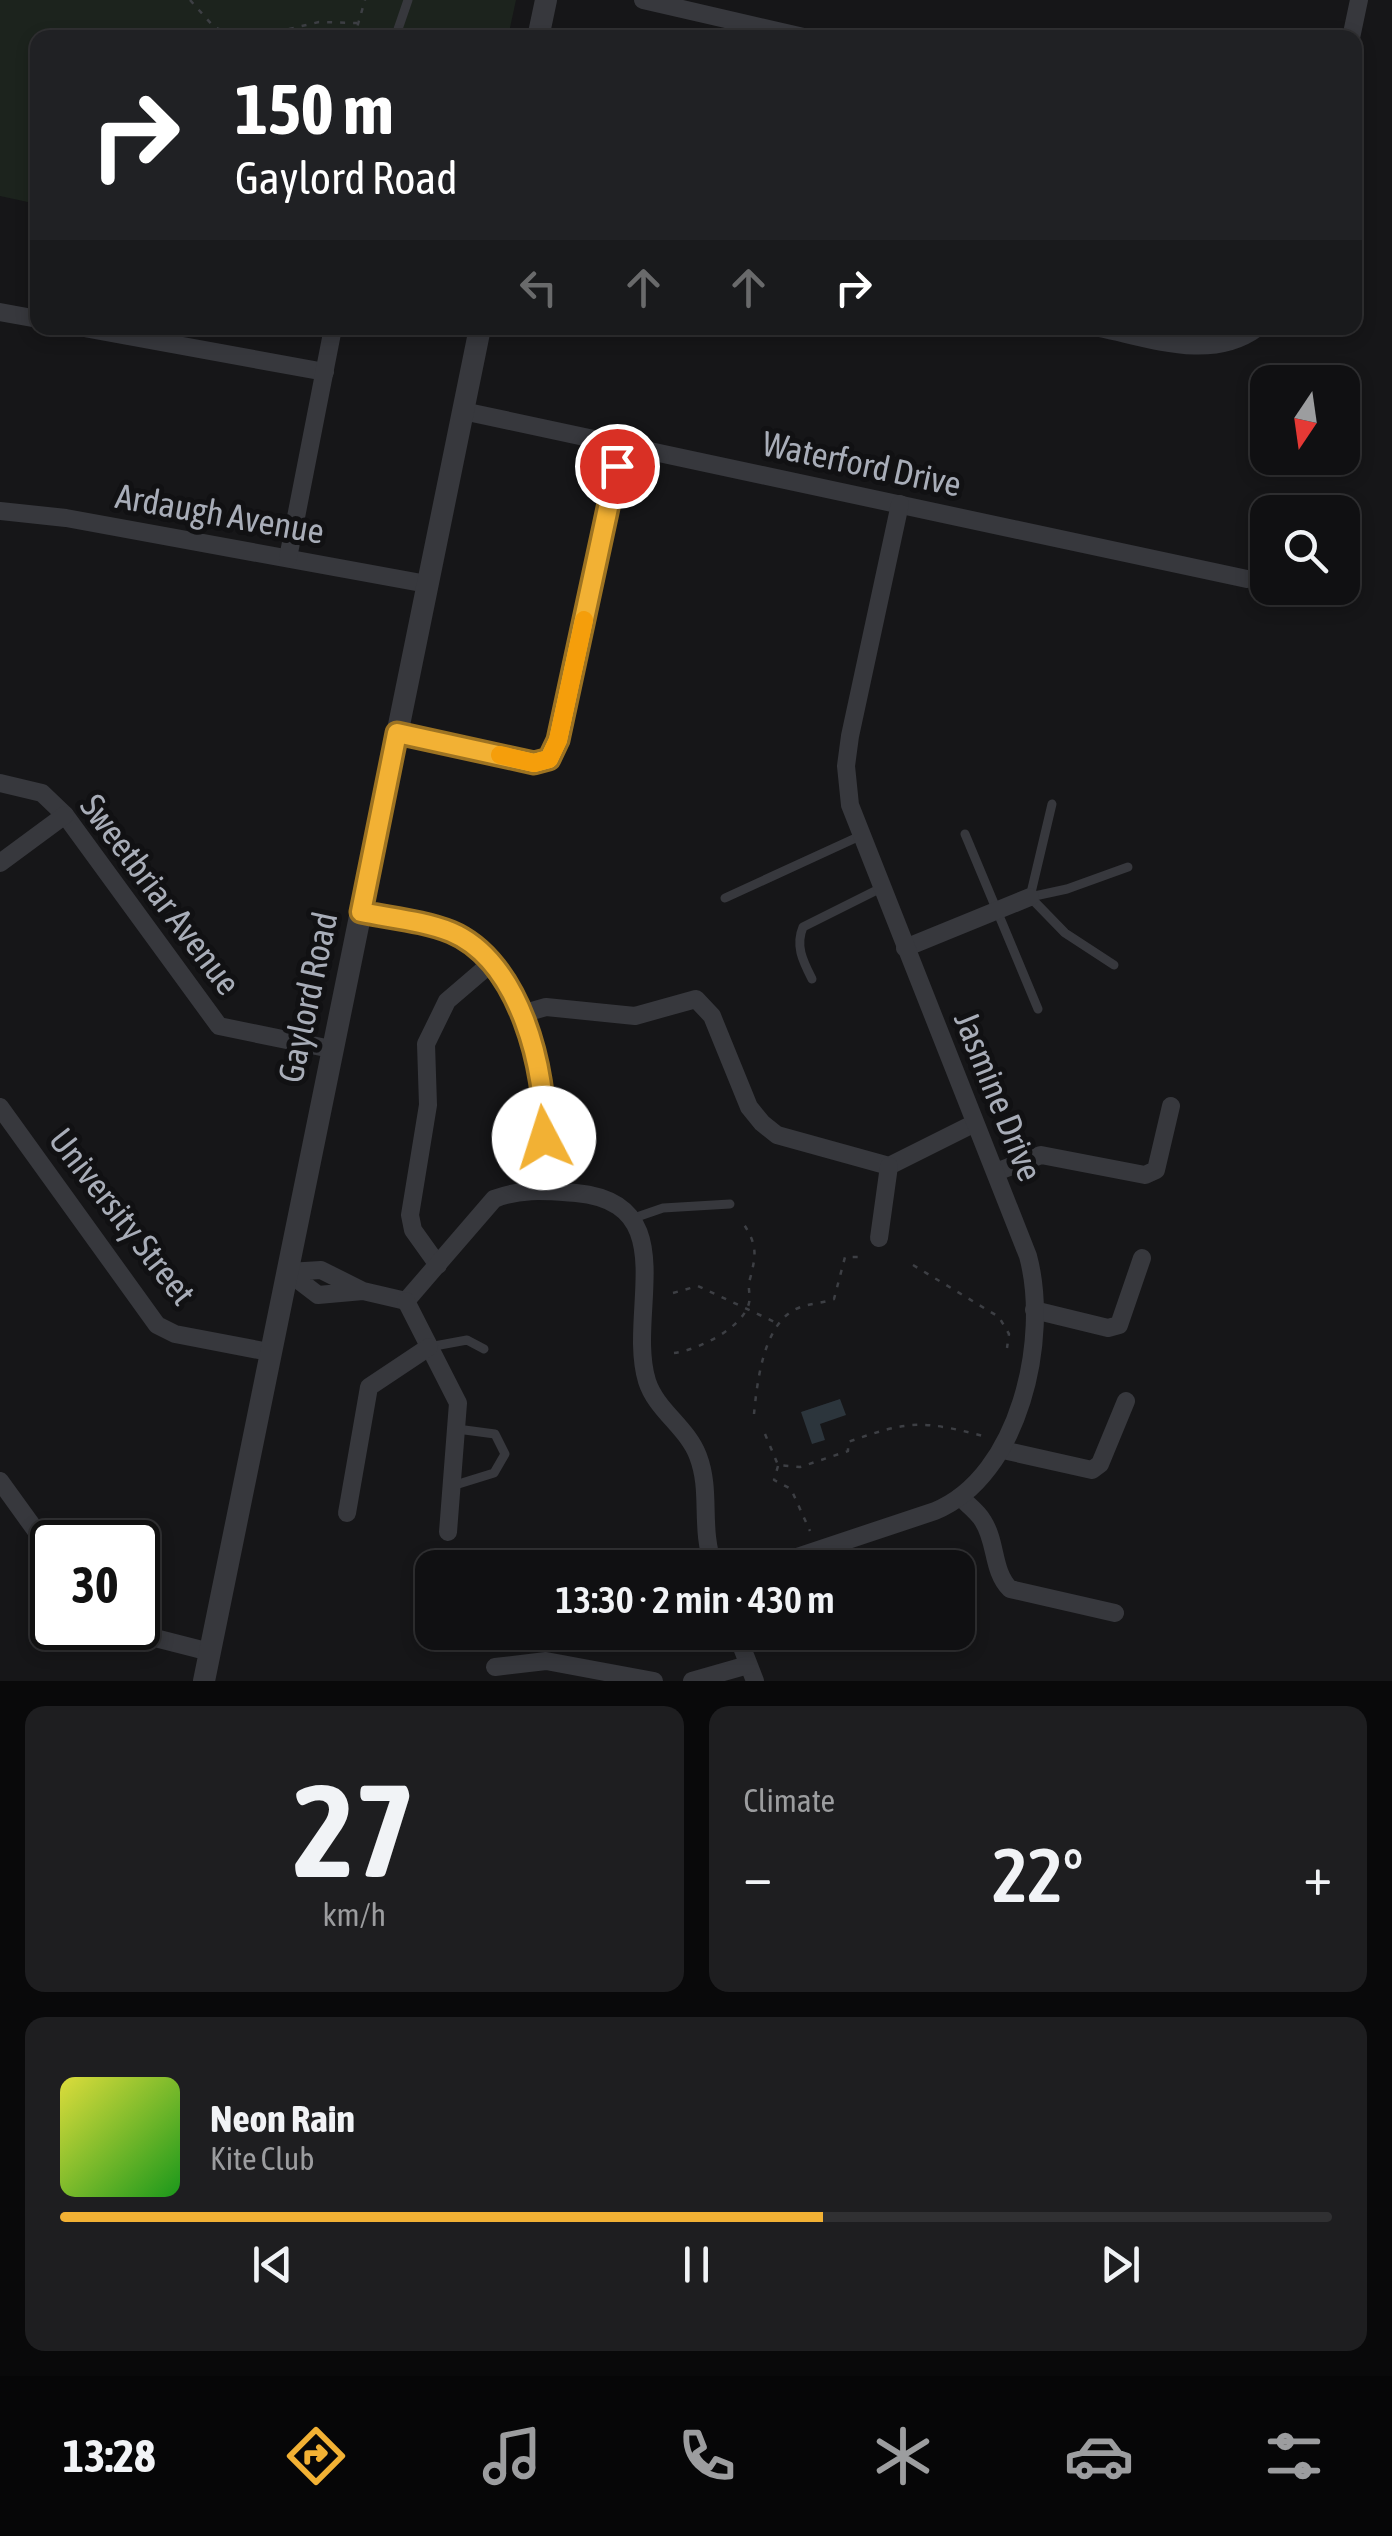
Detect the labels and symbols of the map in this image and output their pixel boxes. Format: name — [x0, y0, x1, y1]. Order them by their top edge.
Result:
north arrow — [1250, 365, 1360, 475]
street label: Waterford Drive — [759, 422, 965, 504]
pin — [575, 424, 660, 509]
street label: Ardaugh Avenue — [113, 475, 327, 551]
street label: Sweetbriar Avenue — [73, 786, 249, 1002]
street label: Gaylord Road — [269, 908, 345, 1086]
street label: Jasmine Drive — [947, 1006, 1051, 1186]
position arrow — [492, 1086, 596, 1190]
street label: University Street — [42, 1120, 204, 1312]
speed limit sign: 30 — [30, 1520, 160, 1650]

